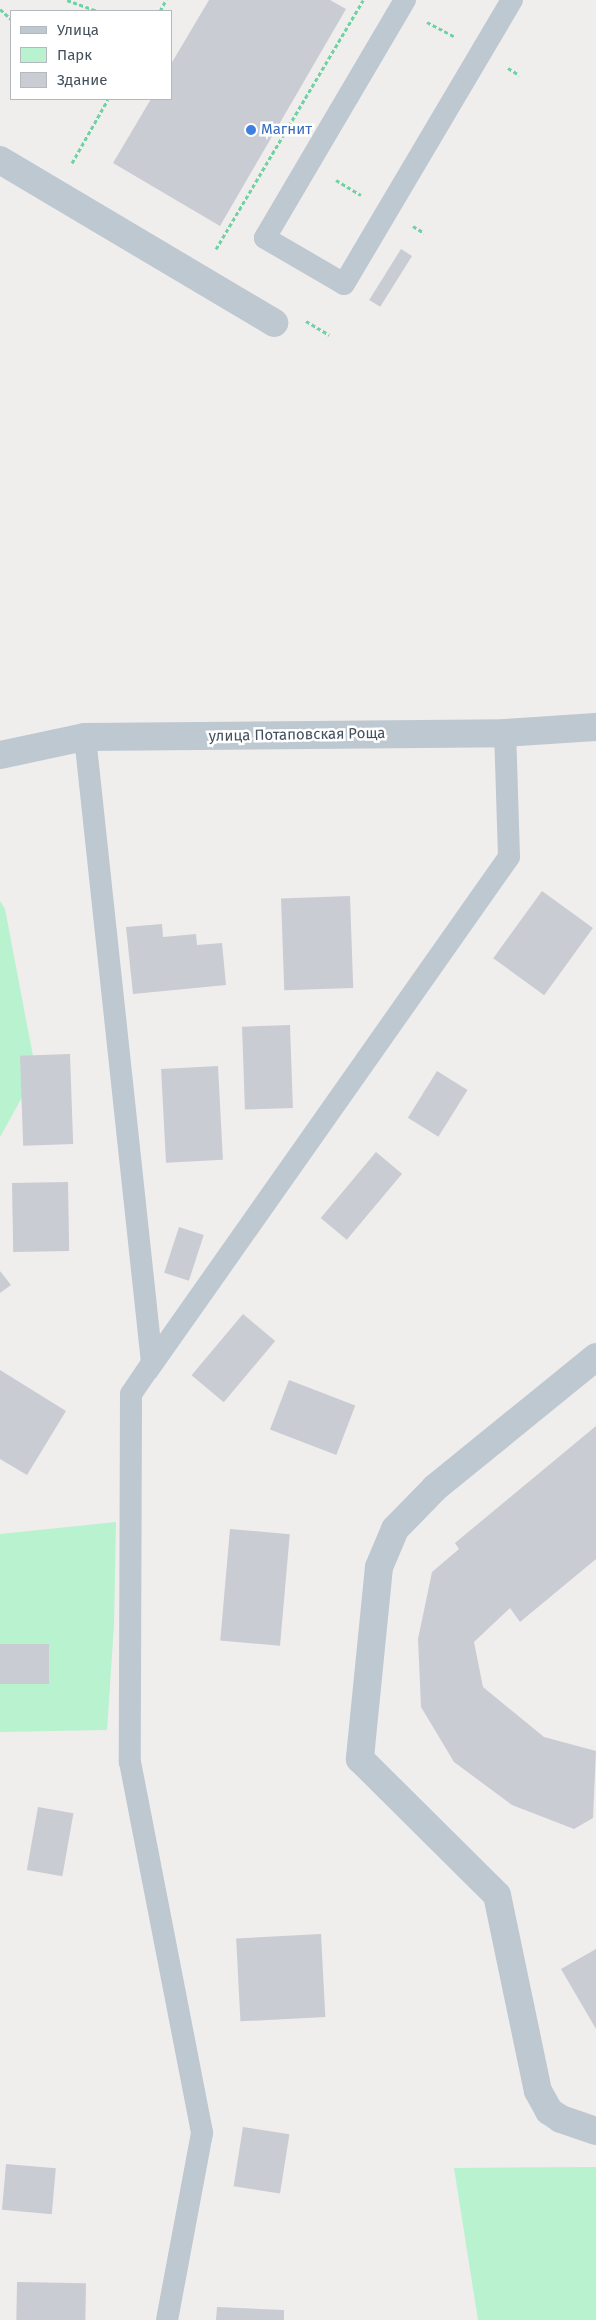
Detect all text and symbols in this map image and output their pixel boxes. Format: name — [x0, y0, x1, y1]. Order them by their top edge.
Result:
legend — [10, 10, 172, 100]
text: Улица — [57, 21, 99, 39]
text: Парк — [57, 46, 92, 64]
text: Здание — [57, 71, 107, 89]
place label: Магнит — [261, 121, 312, 139]
marker: Магнит — [245, 124, 257, 136]
street label: улица Потаповская Роща — [208, 724, 386, 746]

